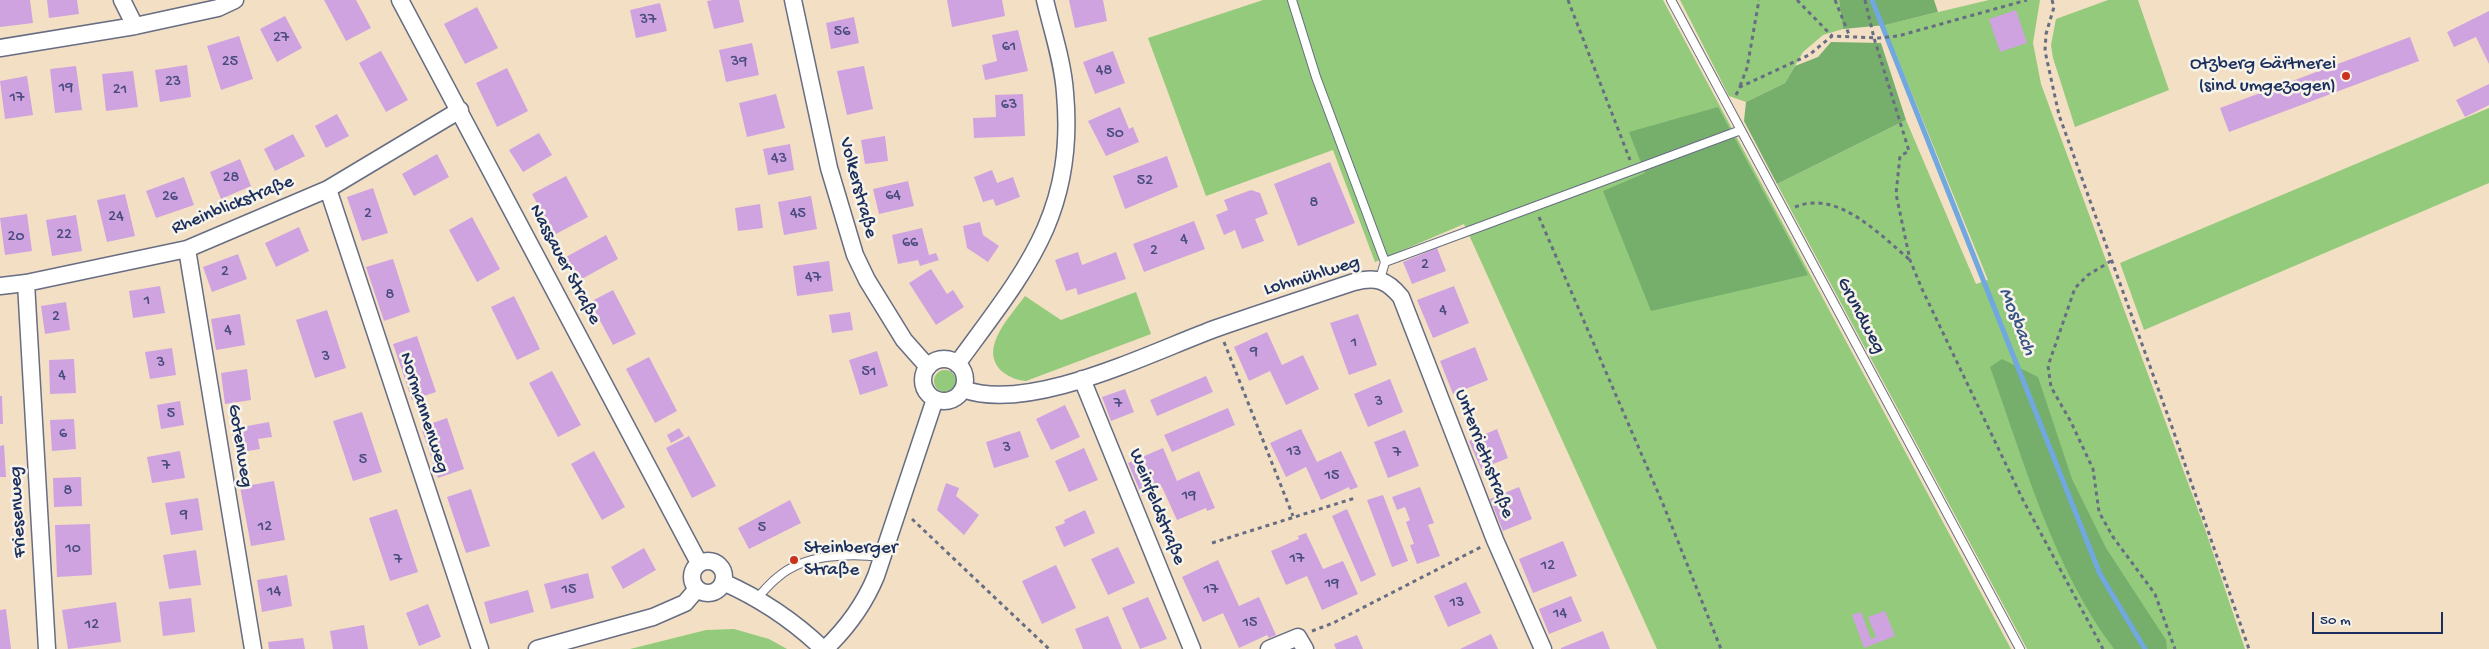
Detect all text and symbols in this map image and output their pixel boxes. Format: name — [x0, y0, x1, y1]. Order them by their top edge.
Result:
house number: 37 — [640, 11, 656, 31]
house number: 56 — [834, 23, 850, 43]
house number: 27 — [273, 29, 289, 49]
house number: 61 — [1002, 38, 1016, 58]
house number: 25 — [222, 53, 238, 73]
house number: 39 — [731, 53, 747, 73]
place label: Otzberg Gärtnerei (sind umgezogen) — [2190, 54, 2336, 98]
house number: 48 — [1096, 62, 1112, 82]
marker: Otzberg Gärtnerei (sind umgezogen) — [2340, 70, 2352, 82]
house number: 23 — [165, 73, 181, 93]
house number: 19 — [59, 79, 73, 99]
house number: 21 — [113, 81, 127, 101]
house number: 17 — [10, 89, 24, 109]
house number: 63 — [1001, 96, 1017, 116]
house number: 50 — [1106, 125, 1124, 145]
street label: Volkerstraße — [833, 135, 881, 241]
house number: 43 — [771, 150, 787, 170]
house number: 28 — [223, 169, 239, 189]
street label: Rheinblickstraße — [169, 171, 297, 241]
house number: 52 — [1137, 172, 1153, 192]
house number: 64 — [885, 187, 901, 207]
house number: 26 — [162, 188, 178, 208]
house number: 8 — [1310, 194, 1318, 214]
street label: Nassauer Straße — [523, 201, 605, 329]
house number: 2 — [364, 205, 372, 225]
house number: 45 — [790, 205, 806, 225]
house number: 24 — [108, 208, 124, 228]
house number: 22 — [56, 226, 72, 246]
house number: 20 — [8, 228, 24, 248]
house number: 4 — [1180, 231, 1188, 251]
house number: 66 — [902, 234, 918, 254]
house number: 2 — [1150, 242, 1158, 262]
street label: Lohmühlweg — [1261, 252, 1363, 302]
house number: 2 — [1421, 256, 1429, 276]
house number: 2 — [221, 263, 229, 283]
house number: 47 — [805, 269, 821, 289]
street label: Grundweg — [1830, 274, 1890, 358]
water label: Mosbach — [1992, 285, 2040, 359]
house number: 8 — [386, 286, 394, 306]
house number: 1 — [144, 292, 150, 312]
house number: 4 — [1439, 302, 1447, 322]
house number: 2 — [52, 308, 60, 328]
house number: 4 — [224, 322, 232, 342]
house number: 1 — [1351, 334, 1357, 354]
house number: 9 — [1250, 343, 1258, 363]
house number: 3 — [322, 348, 330, 368]
street label: Normannenweg — [393, 350, 453, 476]
house number: 3 — [157, 354, 165, 374]
house number: 51 — [862, 363, 876, 383]
house number: 4 — [58, 367, 66, 387]
street label: Unterriethstraße — [1448, 386, 1518, 522]
house number: 3 — [1375, 393, 1383, 413]
house number: 7 — [1114, 395, 1122, 415]
street label: Gotenweg — [221, 403, 257, 489]
house number: 5 — [167, 405, 175, 425]
house number: 6 — [59, 425, 67, 445]
house number: 3 — [1003, 439, 1011, 459]
house number: 13 — [1287, 443, 1301, 463]
house number: 7 — [1393, 444, 1401, 464]
street label: Weinfeldstraße — [1122, 446, 1190, 568]
house number: 5 — [359, 451, 367, 471]
house number: 7 — [162, 457, 170, 477]
street label: Friesenweg — [5, 466, 33, 558]
house number: 15 — [1325, 467, 1339, 487]
house number: 8 — [64, 482, 72, 502]
house number: 19 — [1182, 487, 1196, 507]
house number: 9 — [180, 506, 188, 526]
house number: 12 — [258, 518, 272, 538]
house number: 5 — [758, 519, 766, 539]
place label: Steinberger Straße — [804, 538, 897, 582]
house number: 10 — [65, 540, 81, 560]
house number: 17 — [1290, 550, 1304, 570]
house number: 7 — [394, 551, 402, 571]
marker: Steinberger Straße — [788, 554, 800, 566]
house number: 12 — [1541, 557, 1555, 577]
house number: 19 — [1325, 575, 1339, 595]
house number: 15 — [562, 581, 576, 601]
house number: 17 — [1204, 581, 1218, 601]
house number: 14 — [267, 583, 281, 603]
house number: 13 — [1450, 594, 1464, 614]
scale bar — [2314, 602, 2445, 634]
house number: 14 — [1553, 605, 1567, 625]
text: 50 m — [2320, 612, 2351, 630]
house number: 15 — [1243, 614, 1257, 634]
house number: 12 — [85, 616, 99, 636]

